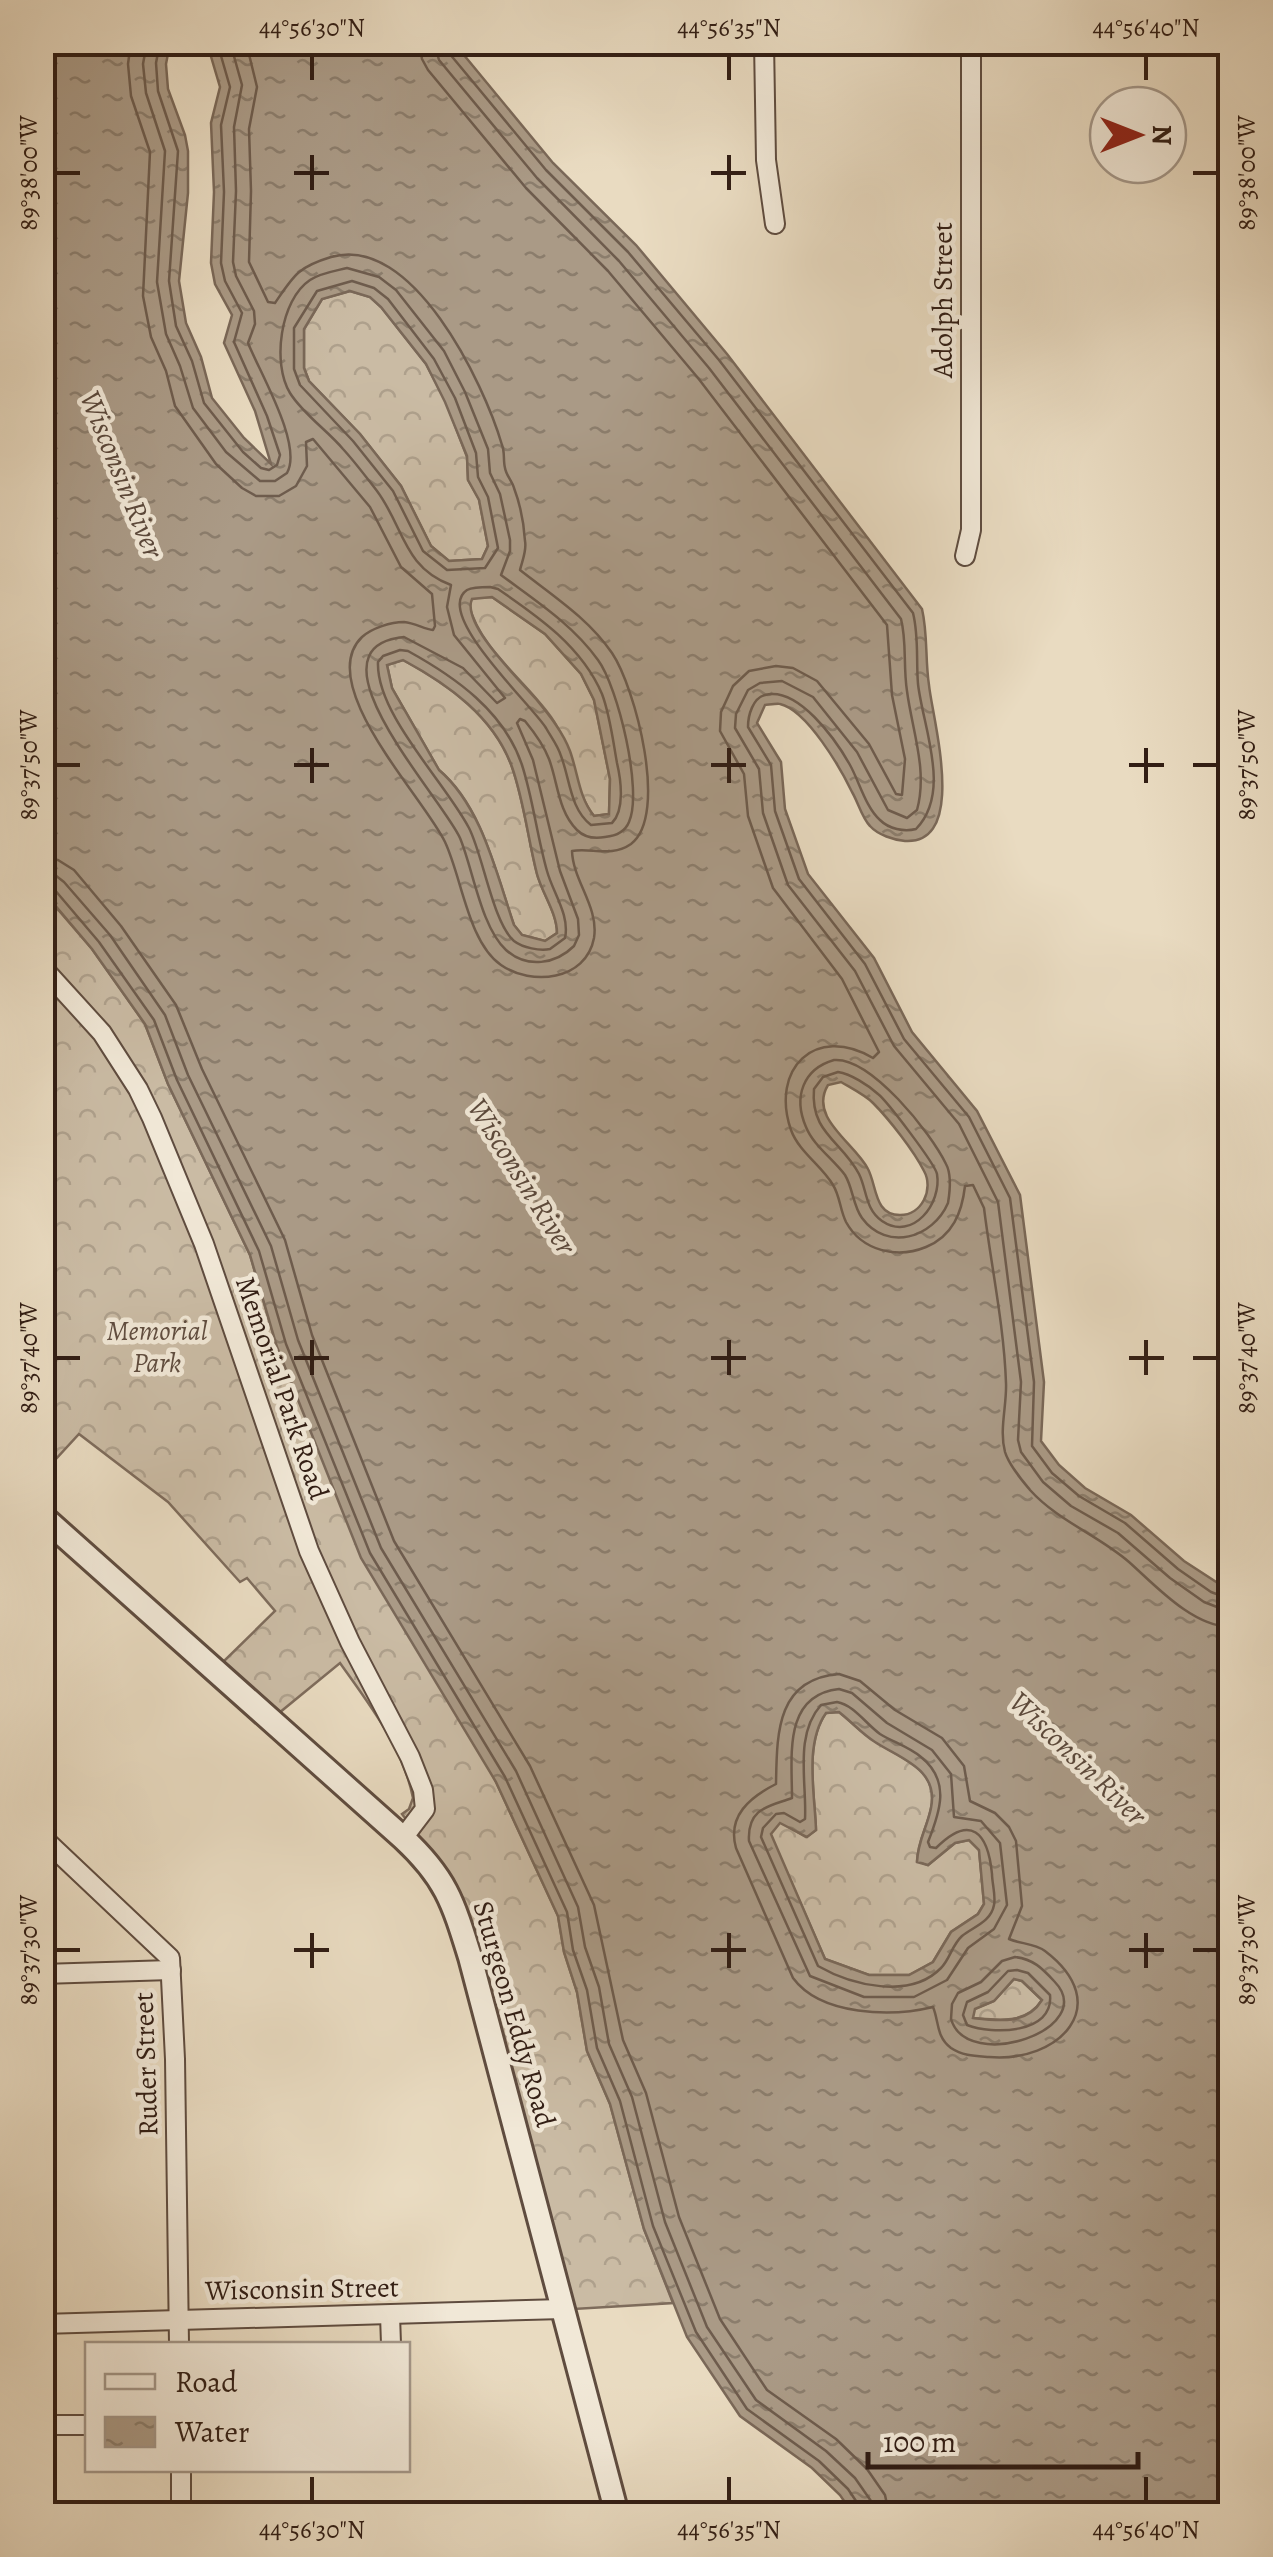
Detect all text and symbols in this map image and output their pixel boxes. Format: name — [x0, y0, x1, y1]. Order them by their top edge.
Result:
text: 44°56'30"N — [259, 11, 365, 45]
text: 44°56'35"N — [677, 11, 781, 45]
text: 44°56'40"N — [1093, 11, 1200, 45]
north arrow — [1088, 85, 1188, 185]
text: 89°38'00"W — [12, 115, 46, 231]
text: 89°38'00"W — [1230, 115, 1264, 231]
text: N — [1143, 125, 1181, 145]
street label: Adolph Street — [924, 222, 962, 379]
water label: Wisconsin River — [70, 384, 174, 565]
text: 89°37'50"W — [12, 709, 46, 821]
text: 89°37'50"W — [1230, 709, 1264, 821]
water label: Wisconsin River — [458, 1090, 587, 1263]
street label: Memorial Park Road — [226, 1271, 338, 1505]
text: 89°37'40"W — [12, 1301, 46, 1414]
text: 89°37'40"W — [1230, 1301, 1264, 1414]
park label: Memorial Park — [106, 1312, 208, 1382]
water label: Wisconsin River — [1000, 1682, 1157, 1835]
text: 89°37'30"W — [12, 1894, 46, 2005]
text: 89°37'30"W — [1230, 1894, 1264, 2005]
street label: Sturgeon Eddy Road — [464, 1896, 565, 2132]
street label: Ruder Street — [124, 1991, 168, 2137]
street label: Wisconsin Street — [204, 2268, 399, 2310]
legend — [85, 2342, 410, 2472]
text: Road — [175, 2362, 238, 2402]
scale bar — [868, 2407, 1138, 2469]
text: Water — [174, 2412, 249, 2452]
text: 100 m — [883, 2422, 956, 2462]
text: 44°56'30"N — [259, 2513, 365, 2547]
text: 44°56'35"N — [677, 2513, 781, 2547]
text: 44°56'40"N — [1093, 2513, 1200, 2547]

